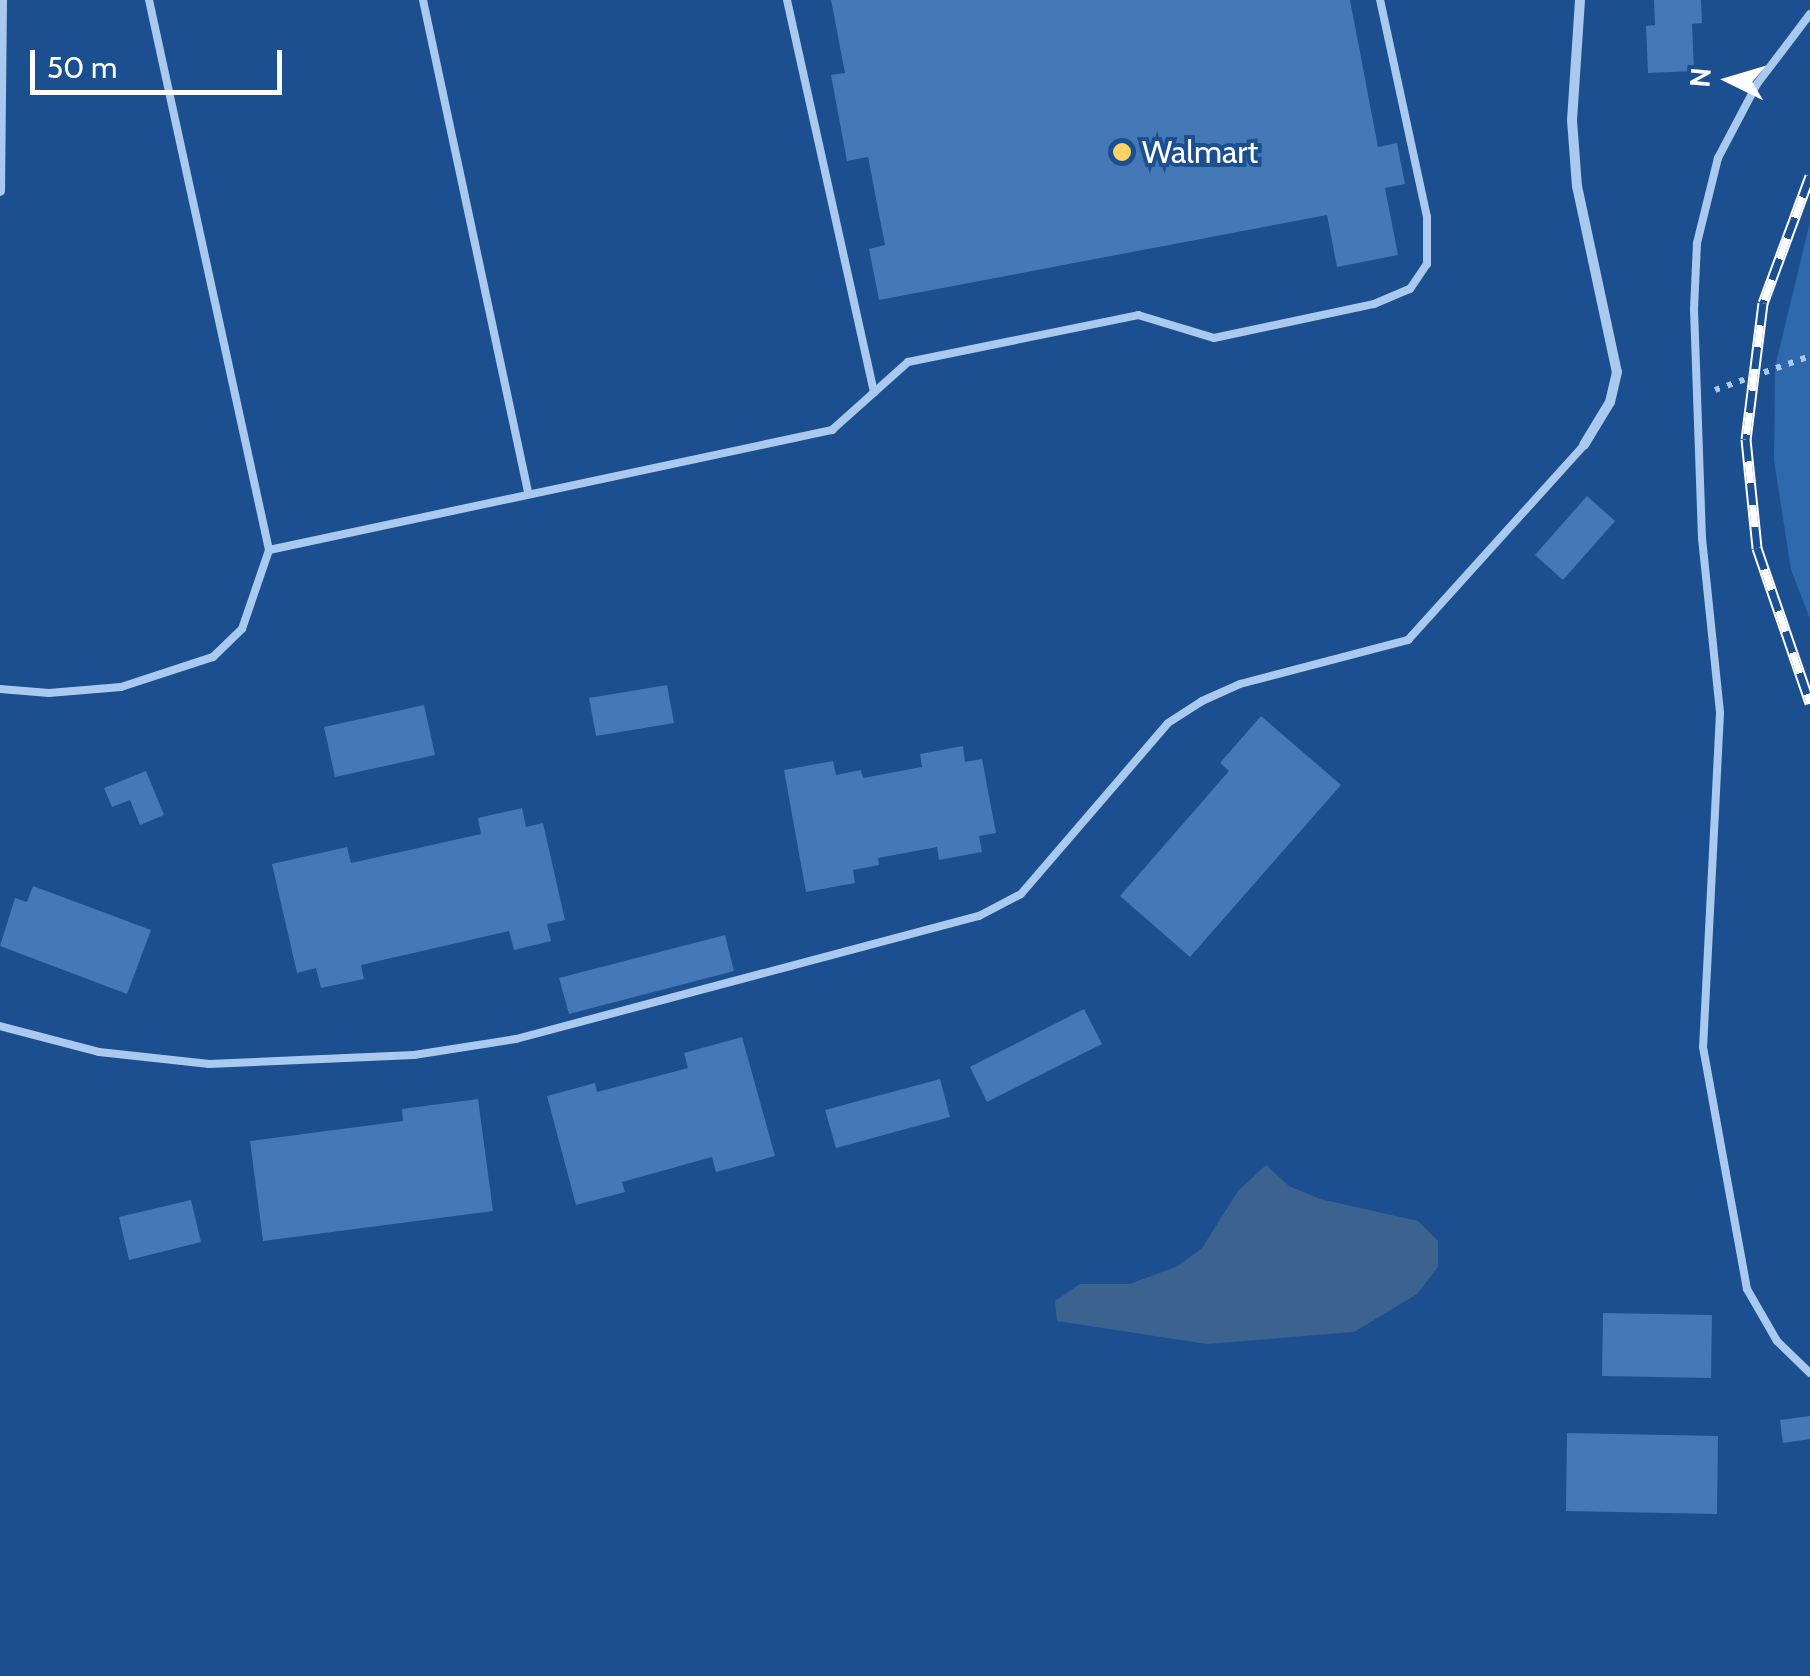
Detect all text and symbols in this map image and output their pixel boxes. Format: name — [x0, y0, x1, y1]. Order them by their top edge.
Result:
scale bar — [35, 30, 288, 92]
north arrow — [1680, 30, 1780, 130]
text: 50 m — [47, 49, 117, 86]
text: N — [1682, 66, 1718, 89]
place label: Walmart — [1142, 133, 1258, 171]
marker: Walmart — [1111, 141, 1133, 163]

